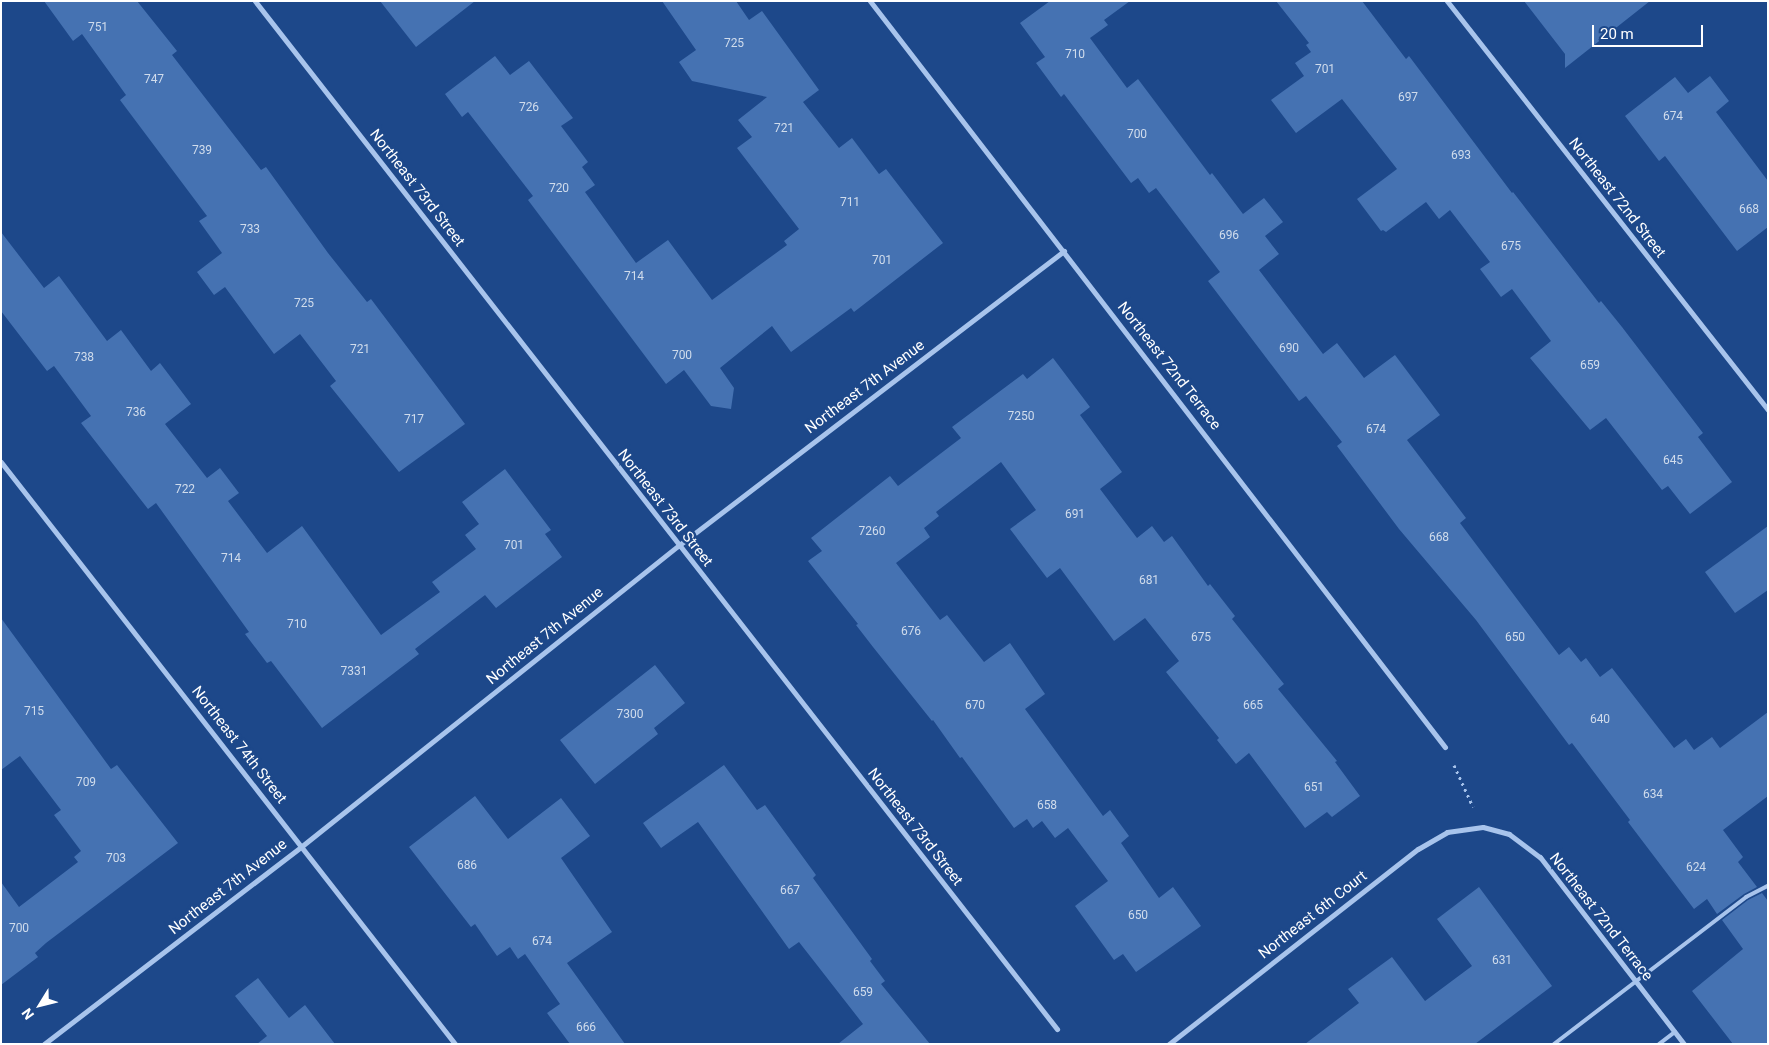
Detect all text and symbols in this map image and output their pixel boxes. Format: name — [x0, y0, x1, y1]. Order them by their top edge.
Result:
scale bar — [1594, 15, 1705, 47]
house number: 751 — [88, 21, 108, 35]
text: 20 m — [1600, 25, 1634, 43]
house number: 725 — [724, 37, 744, 51]
house number: 710 — [1065, 48, 1085, 62]
house number: 701 — [1315, 63, 1335, 77]
house number: 747 — [144, 73, 164, 87]
house number: 697 — [1398, 91, 1418, 105]
house number: 726 — [519, 101, 539, 115]
house number: 674 — [1663, 110, 1683, 124]
house number: 721 — [774, 122, 794, 136]
street label: Northeast 73rd Street — [366, 126, 468, 250]
house number: 700 — [1127, 128, 1147, 142]
street label: Northeast 72nd Street — [1565, 134, 1669, 262]
house number: 739 — [192, 144, 212, 158]
house number: 693 — [1451, 149, 1471, 163]
house number: 720 — [549, 182, 569, 196]
house number: 711 — [840, 196, 860, 210]
house number: 668 — [1739, 203, 1759, 217]
house number: 733 — [240, 223, 260, 237]
house number: 696 — [1219, 229, 1239, 243]
house number: 675 — [1501, 240, 1521, 254]
house number: 701 — [872, 254, 892, 268]
house number: 714 — [624, 270, 644, 284]
house number: 725 — [294, 297, 314, 311]
street label: Northeast 72nd Terrace — [1113, 298, 1225, 434]
street label: Northeast 7th Avenue — [802, 336, 928, 438]
house number: 690 — [1279, 342, 1299, 356]
house number: 721 — [350, 343, 370, 357]
house number: 700 — [672, 349, 692, 363]
house number: 738 — [74, 351, 94, 365]
house number: 659 — [1580, 359, 1600, 373]
house number: 736 — [126, 406, 146, 420]
house number: 7250 — [1008, 410, 1034, 424]
house number: 717 — [404, 413, 424, 427]
house number: 674 — [1366, 423, 1386, 437]
street label: Northeast 73rd Street — [614, 446, 716, 570]
house number: 645 — [1663, 454, 1683, 468]
house number: 722 — [175, 483, 195, 497]
house number: 691 — [1065, 508, 1085, 522]
house number: 7260 — [859, 525, 885, 539]
house number: 668 — [1429, 531, 1449, 545]
house number: 701 — [504, 539, 524, 553]
house number: 714 — [221, 552, 241, 566]
house number: 681 — [1139, 574, 1159, 588]
street label: Northeast 7th Avenue — [483, 583, 607, 689]
house number: 710 — [287, 618, 307, 632]
house number: 676 — [901, 625, 921, 639]
house number: 675 — [1191, 631, 1211, 645]
house number: 650 — [1505, 631, 1525, 645]
house number: 7331 — [341, 665, 367, 679]
street label: Northeast 74th Street — [188, 683, 290, 807]
house number: 670 — [965, 699, 985, 713]
house number: 665 — [1243, 699, 1263, 713]
house number: 715 — [24, 705, 44, 719]
house number: 7300 — [617, 708, 643, 722]
house number: 640 — [1590, 713, 1610, 727]
street label: Northeast 73rd Street — [864, 765, 966, 889]
house number: 709 — [76, 776, 96, 790]
house number: 651 — [1304, 781, 1324, 795]
house number: 634 — [1643, 788, 1663, 802]
house number: 658 — [1037, 799, 1057, 813]
street label: Northeast 7th Avenue — [165, 835, 291, 939]
street label: Northeast 72nd Terrace — [1545, 849, 1657, 985]
house number: 703 — [106, 852, 126, 866]
house number: 686 — [457, 859, 477, 873]
house number: 624 — [1686, 861, 1706, 875]
street label: Northeast 6th Court — [1255, 867, 1371, 963]
house number: 667 — [780, 884, 800, 898]
house number: 650 — [1128, 909, 1148, 923]
house number: 700 — [9, 922, 29, 936]
house number: 674 — [532, 935, 552, 949]
house number: 631 — [1492, 954, 1512, 968]
north arrow — [15, 980, 65, 1030]
house number: 659 — [853, 986, 873, 1000]
text: N — [18, 1005, 37, 1023]
house number: 666 — [576, 1021, 596, 1035]

